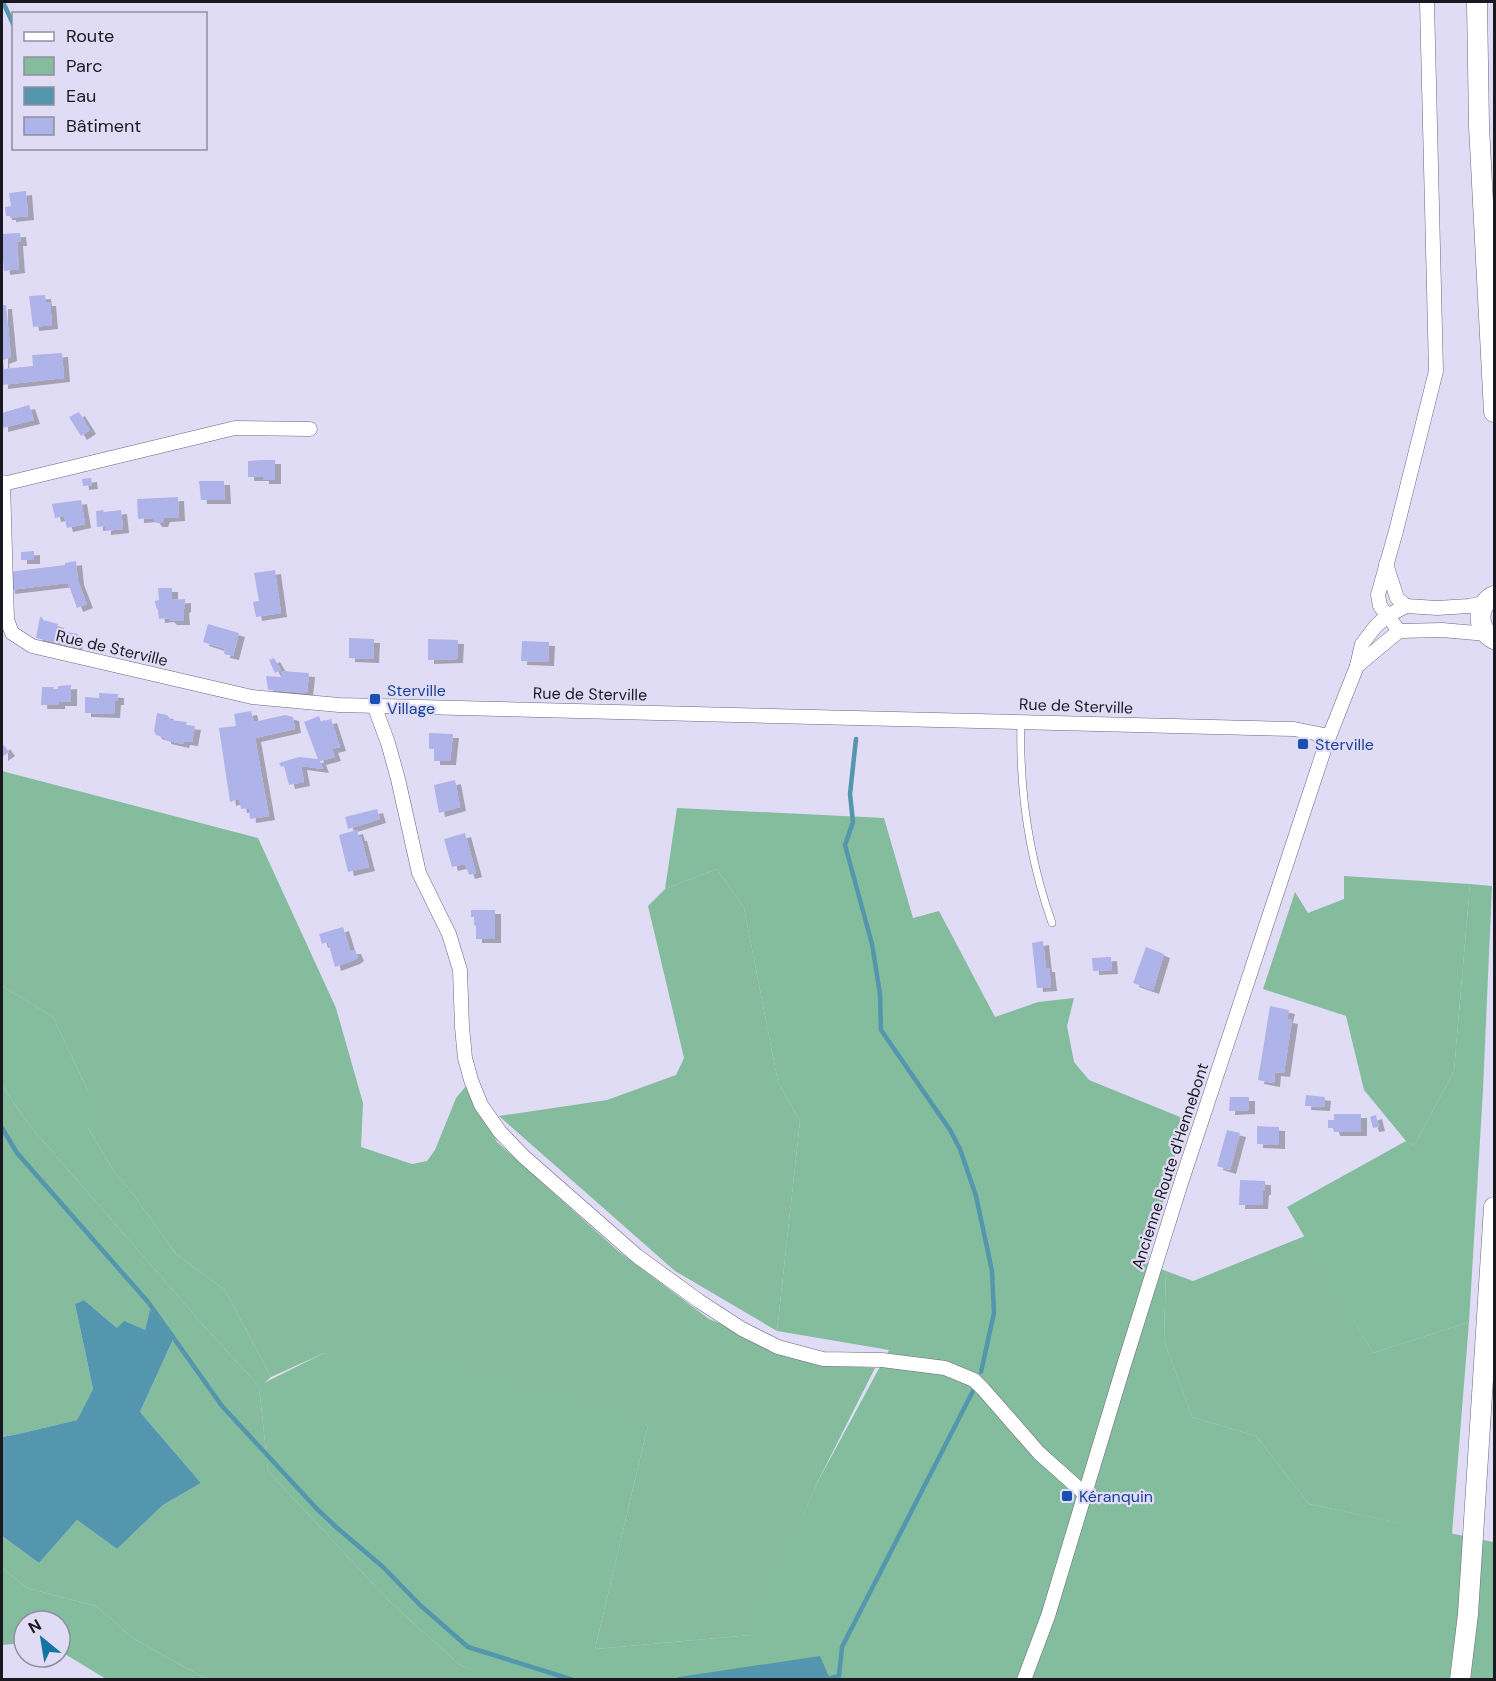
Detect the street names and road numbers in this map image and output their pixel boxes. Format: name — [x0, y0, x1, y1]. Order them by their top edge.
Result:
street label: Rue de Sterville — [54, 625, 170, 671]
street label: Rue de Sterville — [533, 683, 647, 705]
street label: Rue de Sterville — [1019, 694, 1133, 718]
street label: Ancienne Route d'Hennebont — [1127, 1060, 1213, 1272]

